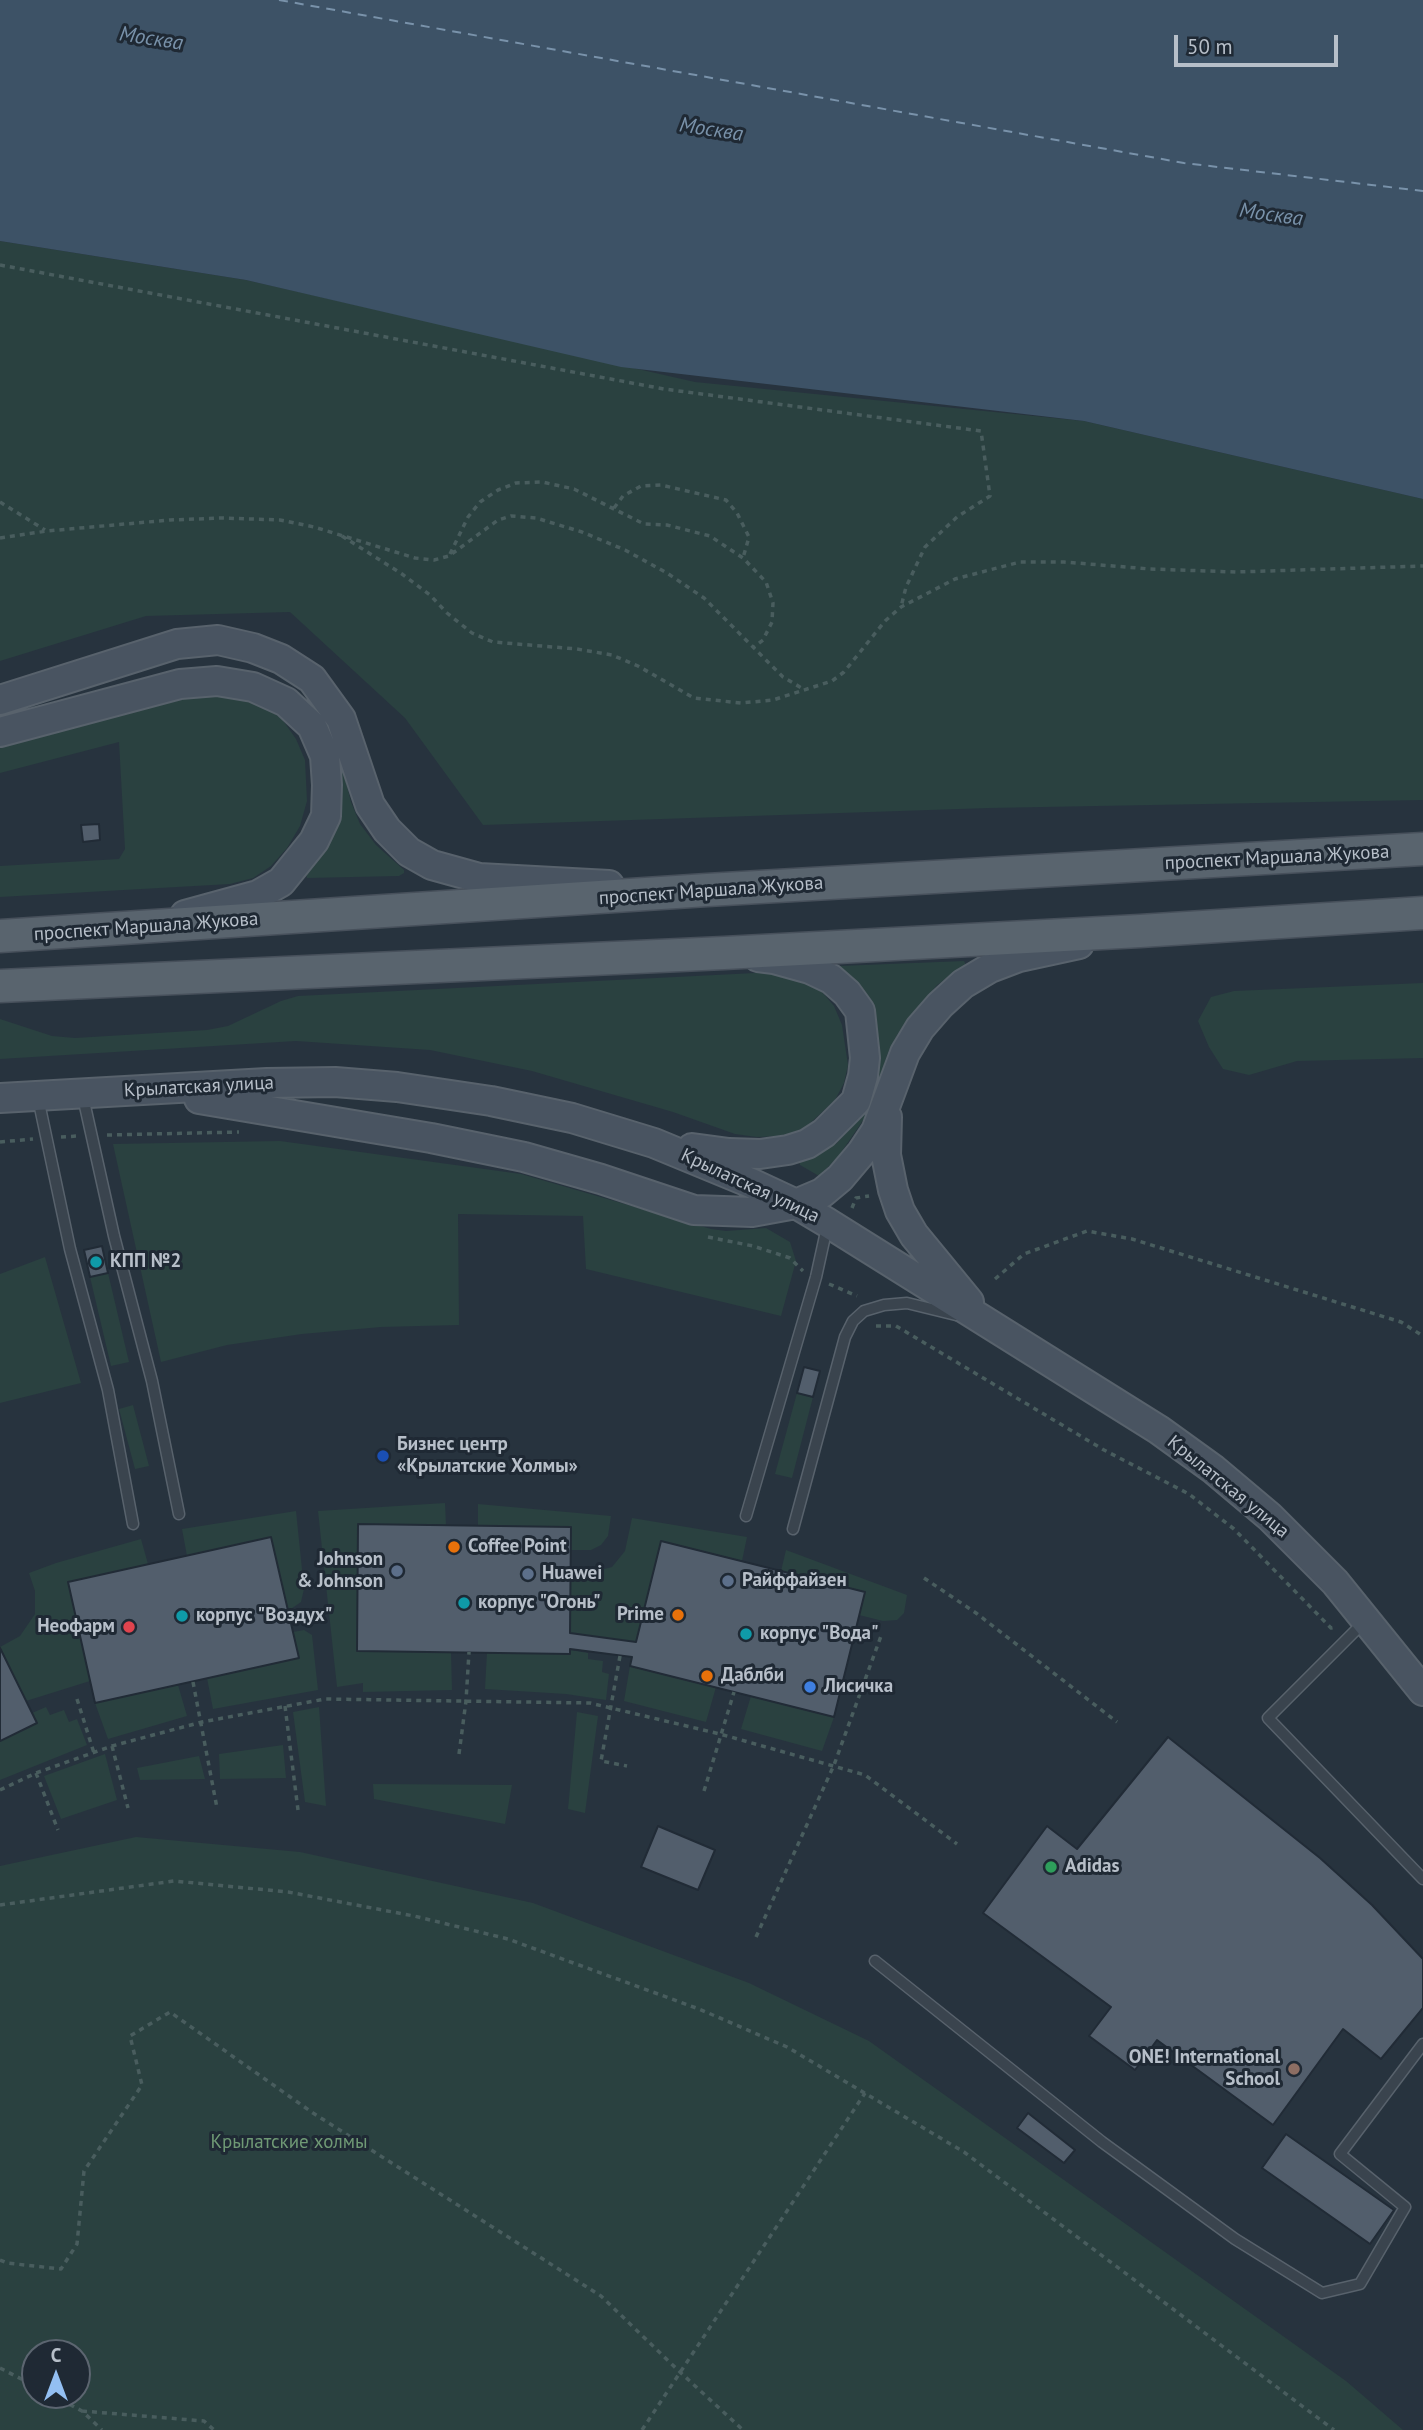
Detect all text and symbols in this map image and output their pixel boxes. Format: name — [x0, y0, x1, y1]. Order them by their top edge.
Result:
scale bar — [1178, 21, 1342, 65]
water label: Москва — [117, 22, 185, 56]
text: 50 m — [1187, 33, 1233, 60]
water label: Москва — [677, 113, 745, 147]
water label: Москва — [1237, 198, 1305, 232]
street label: проспект Маршала Жукова — [1164, 841, 1390, 875]
street label: проспект Маршала Жукова — [598, 872, 824, 910]
street label: проспект Маршала Жукова — [33, 908, 259, 946]
street label: Крылатская улица — [123, 1072, 275, 1102]
street label: Крылатская улица — [677, 1144, 823, 1228]
place label: КПП №2 — [110, 1251, 181, 1273]
marker: КПП №2 — [88, 1254, 104, 1270]
street label: Крылатская улица — [1162, 1431, 1294, 1543]
place label: Бизнес центр «Крылатские Холмы» — [397, 1434, 578, 1478]
marker: Бизнес центр «Крылатские Холмы» — [375, 1448, 391, 1464]
place label: Coffee Point — [468, 1536, 567, 1558]
marker: Coffee Point — [446, 1539, 462, 1555]
place label: Johnson & Johnson — [297, 1549, 383, 1593]
marker: Johnson & Johnson — [389, 1563, 405, 1579]
place label: Huawei — [542, 1563, 602, 1585]
marker: Huawei — [520, 1566, 536, 1582]
place label: Райффайзен — [742, 1570, 847, 1592]
marker: Райффайзен — [720, 1573, 736, 1589]
place label: корпус "Огонь" — [478, 1592, 601, 1614]
marker: корпус "Огонь" — [456, 1595, 472, 1611]
place label: Prime — [617, 1604, 664, 1626]
place label: корпус "Воздух" — [196, 1605, 332, 1627]
marker: Prime — [670, 1607, 686, 1623]
marker: корпус "Воздух" — [174, 1608, 190, 1624]
place label: Неофарм — [37, 1616, 115, 1638]
marker: Неофарм — [121, 1619, 137, 1635]
place label: корпус "Вода" — [760, 1623, 879, 1645]
marker: корпус "Вода" — [738, 1626, 754, 1642]
place label: Даблби — [721, 1665, 784, 1687]
marker: Даблби — [699, 1668, 715, 1684]
place label: Лисичка — [824, 1676, 893, 1698]
marker: Лисичка — [802, 1679, 818, 1695]
place label: Adidas — [1065, 1856, 1120, 1878]
marker: Adidas — [1043, 1859, 1059, 1875]
place label: ONE! International School — [1129, 2047, 1280, 2091]
marker: ONE! International School — [1286, 2061, 1302, 2077]
park label: Крылатские холмы — [210, 2132, 368, 2154]
north arrow — [21, 2339, 91, 2409]
text: С — [51, 2343, 61, 2367]

